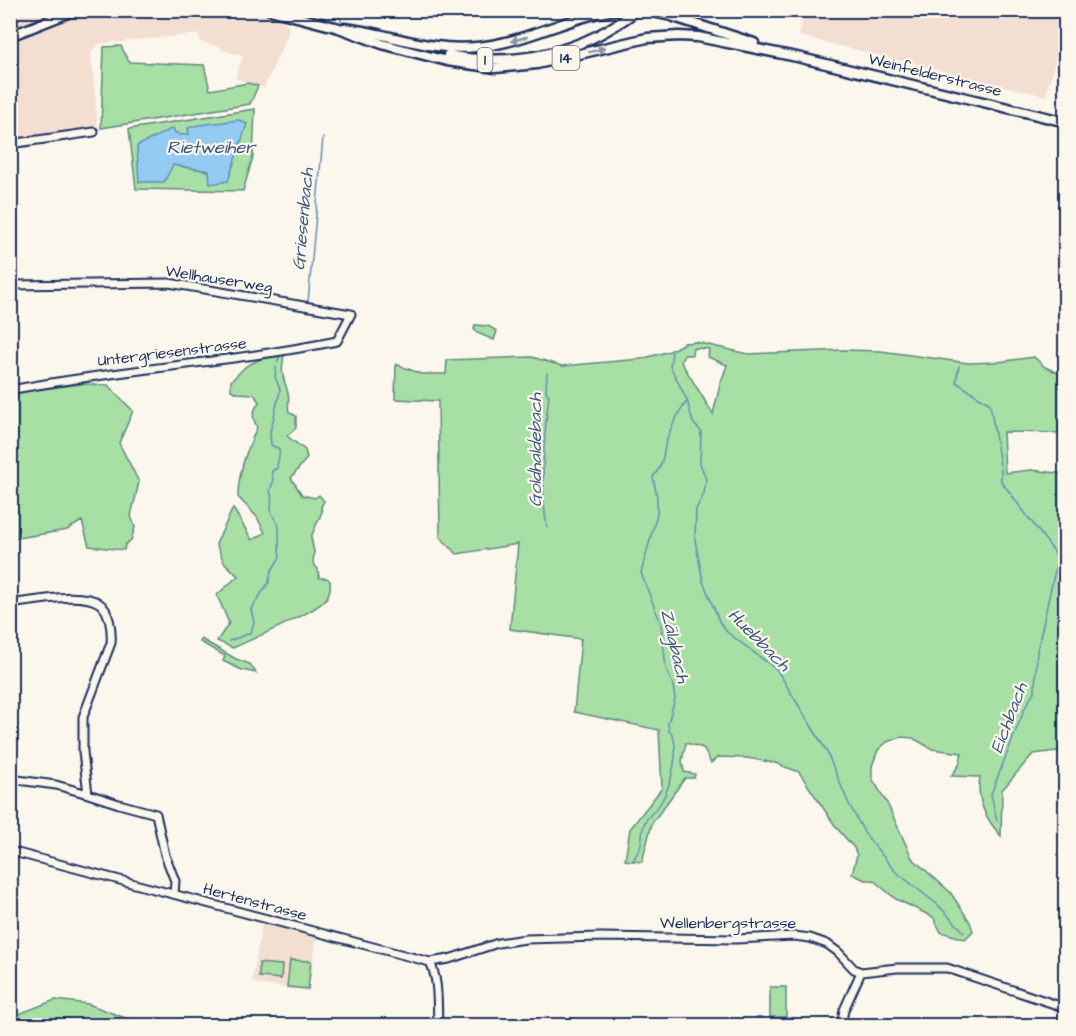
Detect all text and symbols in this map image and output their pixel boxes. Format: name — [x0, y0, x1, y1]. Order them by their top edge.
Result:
one-way arrow — [510, 35, 528, 44]
one-way arrow — [588, 45, 606, 54]
road number: 14 — [552, 46, 580, 70]
road number: 1 — [478, 48, 492, 72]
street label: Weinfelderstrasse — [866, 48, 1004, 102]
water label: Rietweiher — [167, 135, 257, 160]
water label: Griesenbach — [286, 166, 320, 271]
street label: Wellhauserweg — [164, 260, 274, 299]
street label: Untergriesenstrasse — [96, 332, 248, 373]
water label: Goldhaldebach — [523, 392, 548, 507]
water label: Huebbach — [722, 603, 797, 678]
water label: Zälgbach — [653, 607, 696, 687]
water label: Eichbach — [984, 678, 1034, 757]
street label: Hertenstrasse — [201, 878, 310, 926]
street label: Wellenbergstrasse — [660, 912, 796, 935]

